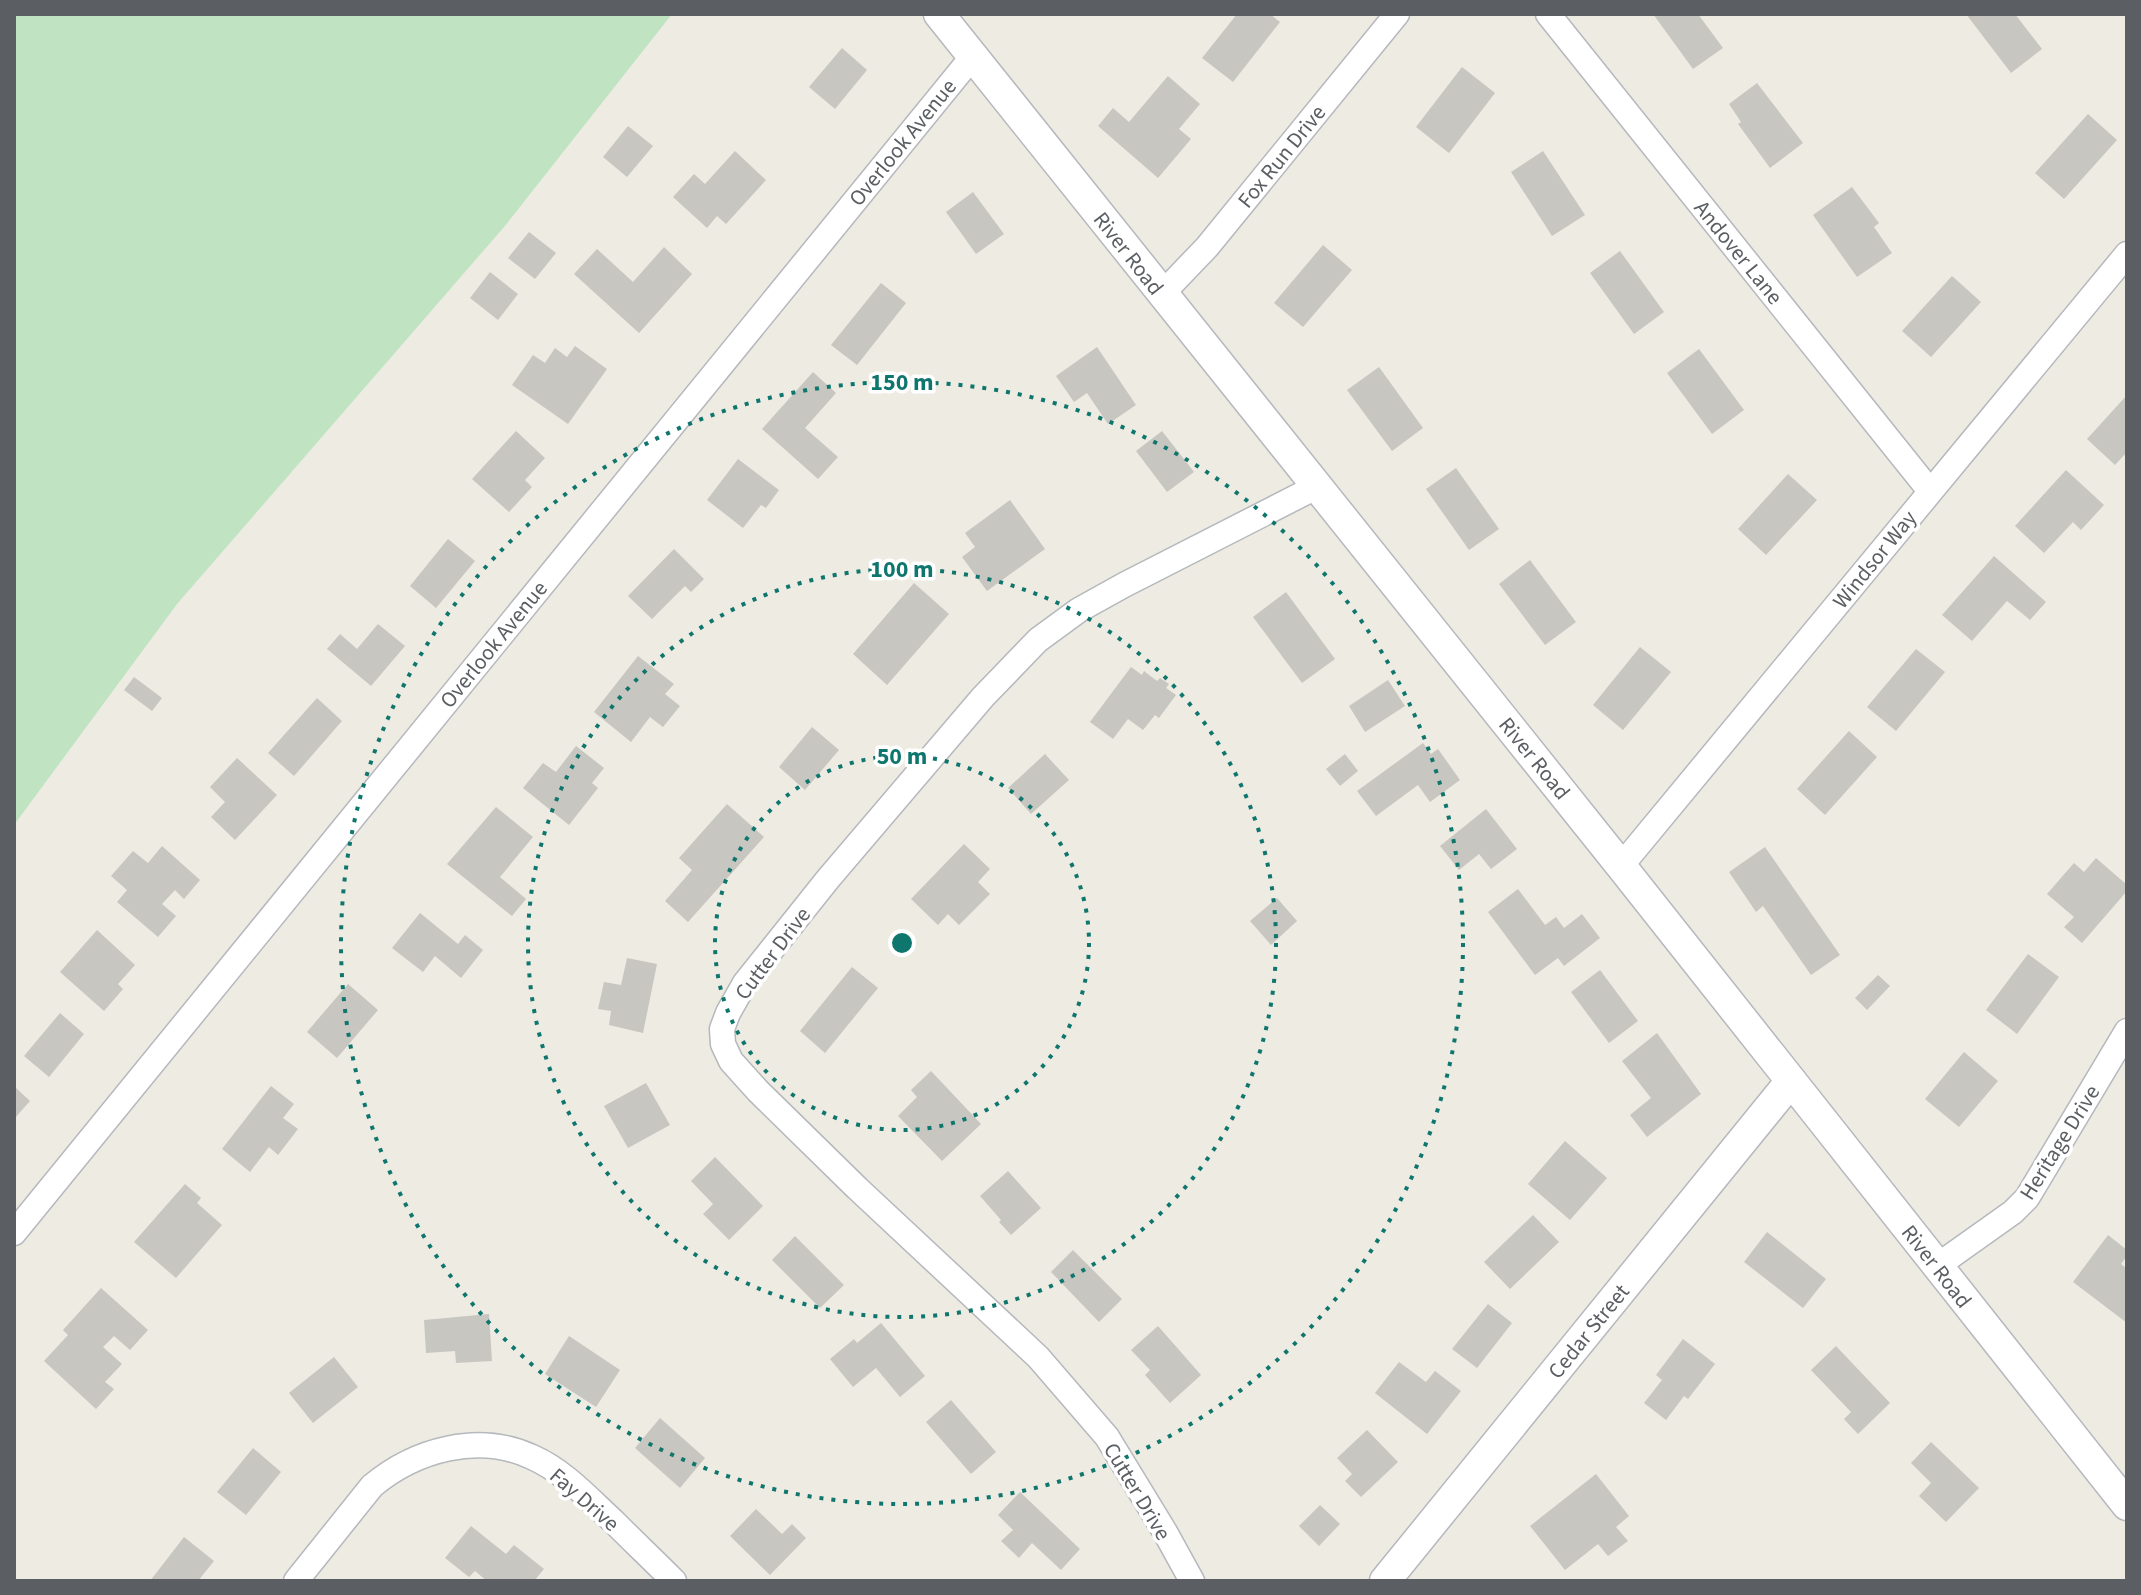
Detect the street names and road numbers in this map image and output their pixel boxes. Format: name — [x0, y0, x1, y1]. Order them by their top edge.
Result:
street label: Overlook Avenue — [841, 72, 964, 213]
street label: Fox Run Drive — [1230, 98, 1334, 215]
street label: Andover Lane — [1686, 194, 1790, 312]
street label: River Road — [1085, 205, 1171, 302]
street label: Windsor Way — [1825, 503, 1925, 616]
street label: Overlook Avenue — [432, 574, 555, 715]
street label: River Road — [1491, 710, 1578, 807]
street label: Cutter Drive — [727, 900, 818, 1007]
street label: Heritage Drive — [2012, 1079, 2108, 1206]
street label: River Road — [1893, 1218, 1979, 1315]
street label: Cedar Street — [1540, 1277, 1637, 1386]
street label: Cutter Drive — [1095, 1437, 1179, 1547]
street label: Fay Drive — [542, 1460, 626, 1539]

